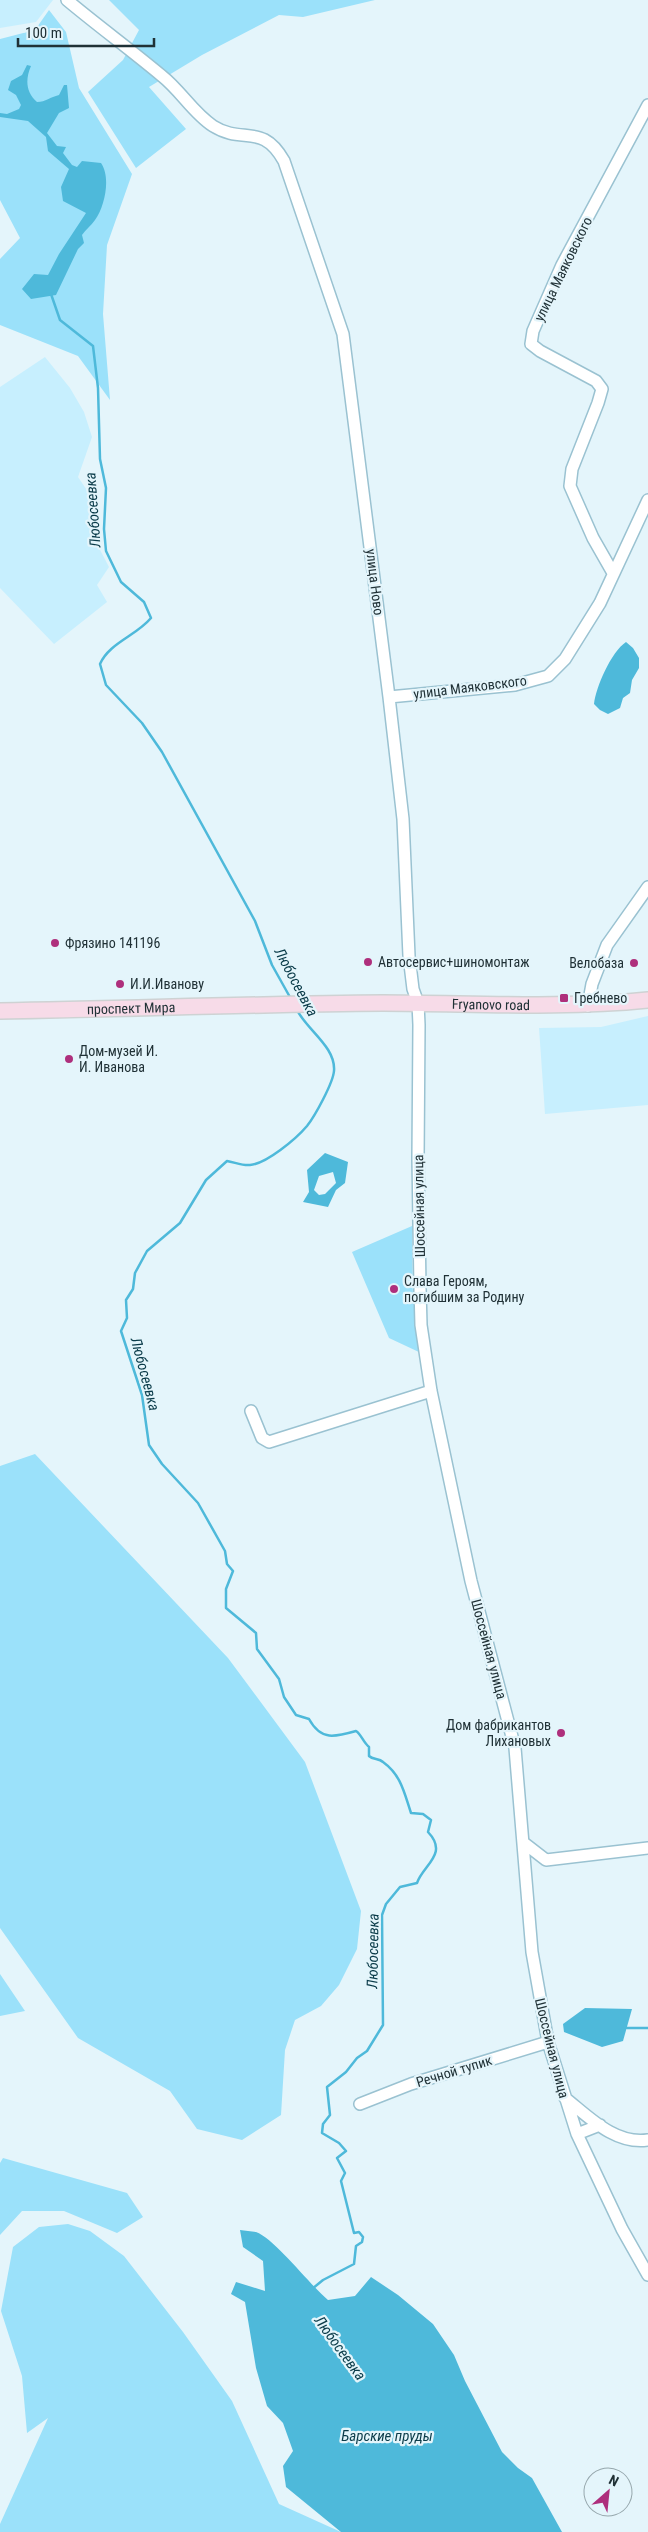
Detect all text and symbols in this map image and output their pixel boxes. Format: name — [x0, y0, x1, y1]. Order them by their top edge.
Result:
scale bar — [18, 15, 154, 47]
text: 100 m — [25, 24, 62, 42]
street label: улица Маяковского — [531, 214, 595, 324]
water label: Любосеевка — [81, 472, 105, 549]
street label: улица Ново — [363, 548, 387, 616]
street label: улица Маяковского — [412, 672, 528, 702]
place label: Фрязино 141196 — [65, 935, 160, 951]
marker: Фрязино 141196 — [49, 937, 61, 949]
water label: Любосеевка — [270, 944, 322, 1019]
place label: Автосервис+шиномонтаж — [378, 954, 529, 970]
place label: Велобаза — [569, 955, 624, 971]
marker: Автосервис+шиномонтаж — [362, 956, 374, 968]
marker: Велобаза — [628, 957, 640, 969]
place label: И.И.Иванову — [130, 976, 204, 992]
marker: И.И.Иванову — [114, 978, 126, 990]
place label: Гребнево — [574, 990, 627, 1006]
marker: Гребнево — [558, 992, 570, 1004]
street label: Fryanovo road — [452, 996, 530, 1013]
street label: проспект Мира — [87, 999, 175, 1017]
place label: Дом-музей И. И. Иванова — [79, 1043, 158, 1075]
marker: Дом-музей И. И. Иванова — [63, 1053, 75, 1065]
street label: Шоссейная улица — [410, 1155, 428, 1257]
place label: Слава Героям, погибшим за Родину — [404, 1273, 525, 1305]
marker: Слава Героям, погибшим за Родину — [388, 1283, 400, 1295]
water label: Любосеевка — [126, 1334, 163, 1413]
street label: Шоссейная улица — [468, 1597, 510, 1701]
place label: Дом фабрикантов Лихановых — [446, 1717, 551, 1749]
marker: Дом фабрикантов Лихановых — [555, 1727, 567, 1739]
water label: Любосеевка — [363, 1913, 383, 1990]
street label: Шоссейная улица — [532, 1996, 572, 2100]
street label: Речной тупик — [414, 2052, 494, 2090]
water label: Любосеевка — [310, 2311, 369, 2384]
water label: Барские пруды — [341, 2427, 433, 2445]
north arrow — [583, 2467, 633, 2517]
text: N — [606, 2471, 621, 2489]

